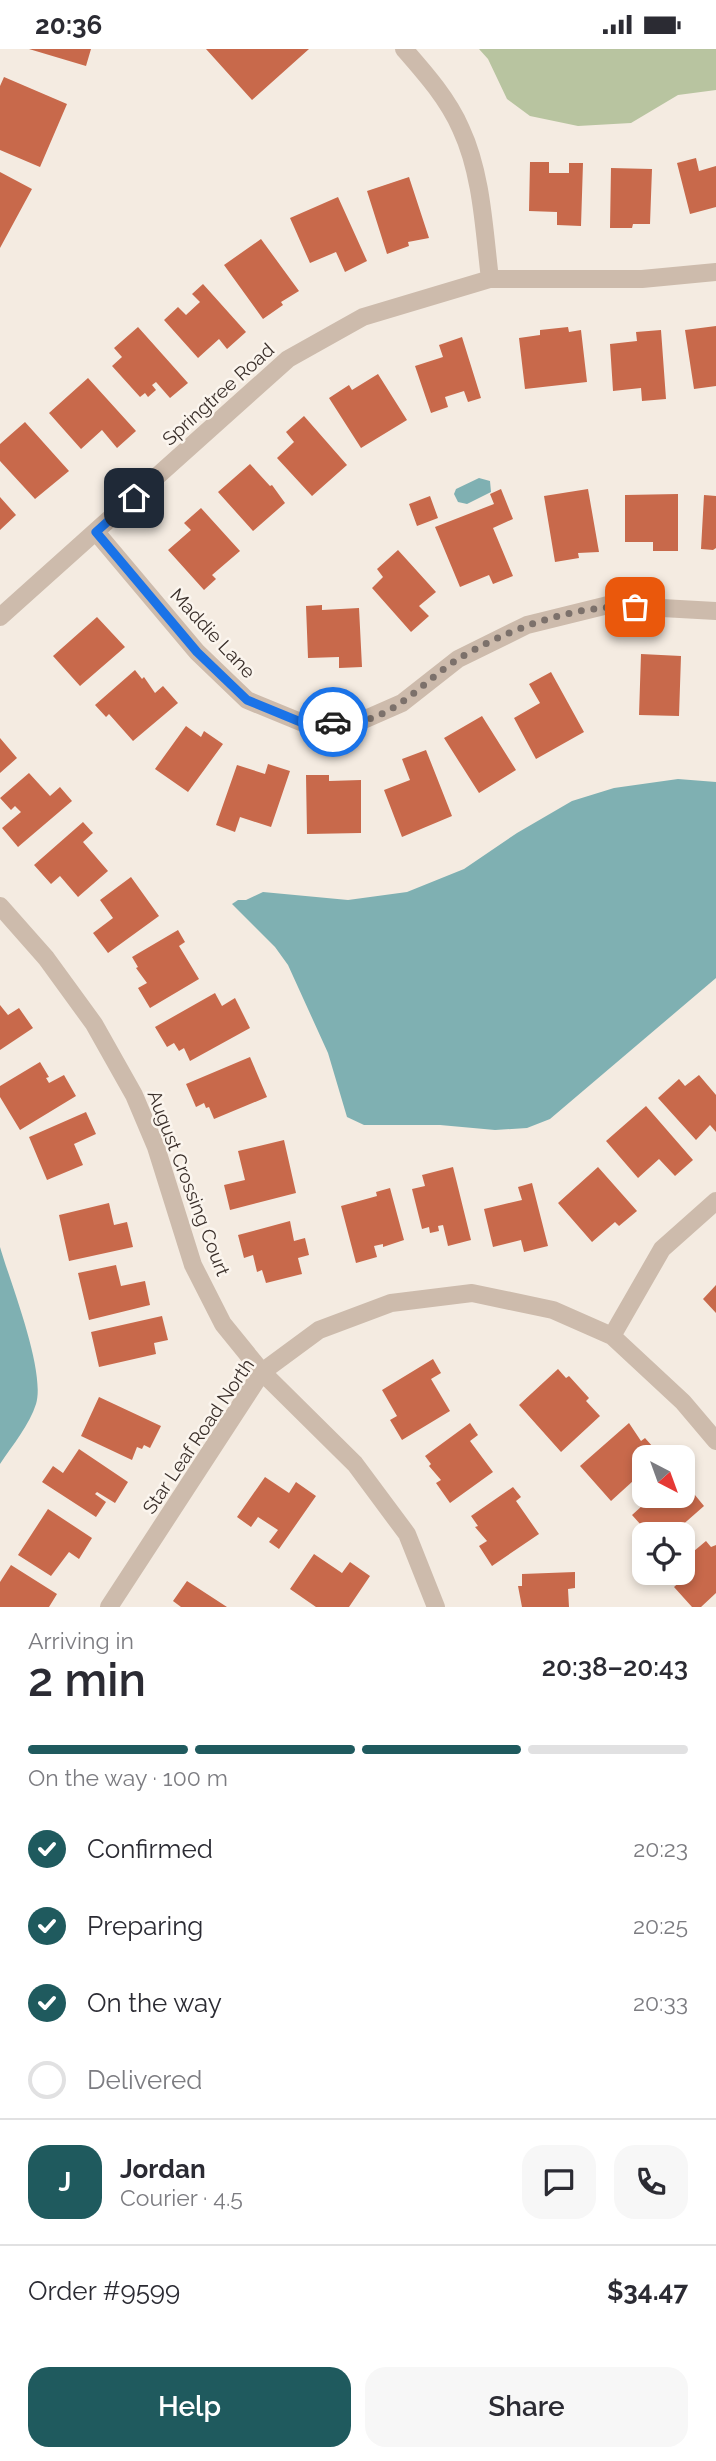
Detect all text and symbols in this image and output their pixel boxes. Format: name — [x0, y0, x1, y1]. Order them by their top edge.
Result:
text: 20:36 — [35, 10, 102, 40]
street label: Springtree Road — [158, 338, 278, 450]
pin — [104, 468, 164, 528]
icon: home — [115, 479, 153, 517]
pin — [605, 577, 665, 637]
street label: Maddie Lane — [166, 584, 260, 682]
icon: bag — [616, 588, 654, 626]
courier — [298, 687, 368, 757]
icon: car — [314, 703, 352, 741]
street label: August Crossing Court — [143, 1087, 235, 1279]
street label: Star Leaf Road North — [138, 1354, 258, 1518]
north arrow — [632, 1445, 695, 1509]
map controls — [632, 1445, 695, 1585]
button: locate — [632, 1522, 695, 1585]
text: Arriving in — [28, 1627, 134, 1654]
text: 20:38–20:43 — [542, 1652, 688, 1682]
text: 2 min — [28, 1653, 146, 1707]
text: On the way · 100 m — [28, 1764, 228, 1791]
icon: check — [28, 1830, 66, 1868]
text: Confirmed — [87, 1834, 213, 1864]
text: 20:23 — [633, 1835, 688, 1862]
icon: check — [28, 1907, 66, 1945]
text: Preparing — [87, 1911, 203, 1941]
text: 20:25 — [633, 1912, 688, 1939]
icon: check — [28, 1984, 66, 2022]
text: On the way — [87, 1988, 222, 2018]
text: 20:33 — [633, 1989, 688, 2016]
text: Delivered — [87, 2065, 202, 2095]
button: chat — [522, 2145, 596, 2219]
button: phone — [614, 2145, 688, 2219]
text: Jordan — [120, 2154, 206, 2184]
text: J — [59, 2167, 71, 2197]
text: Courier · 4.5 — [120, 2184, 243, 2211]
text: Order #9599 — [28, 2276, 180, 2306]
text: $34.47 — [607, 2276, 688, 2306]
button: Help — [28, 2367, 351, 2447]
button: Share — [365, 2367, 688, 2447]

